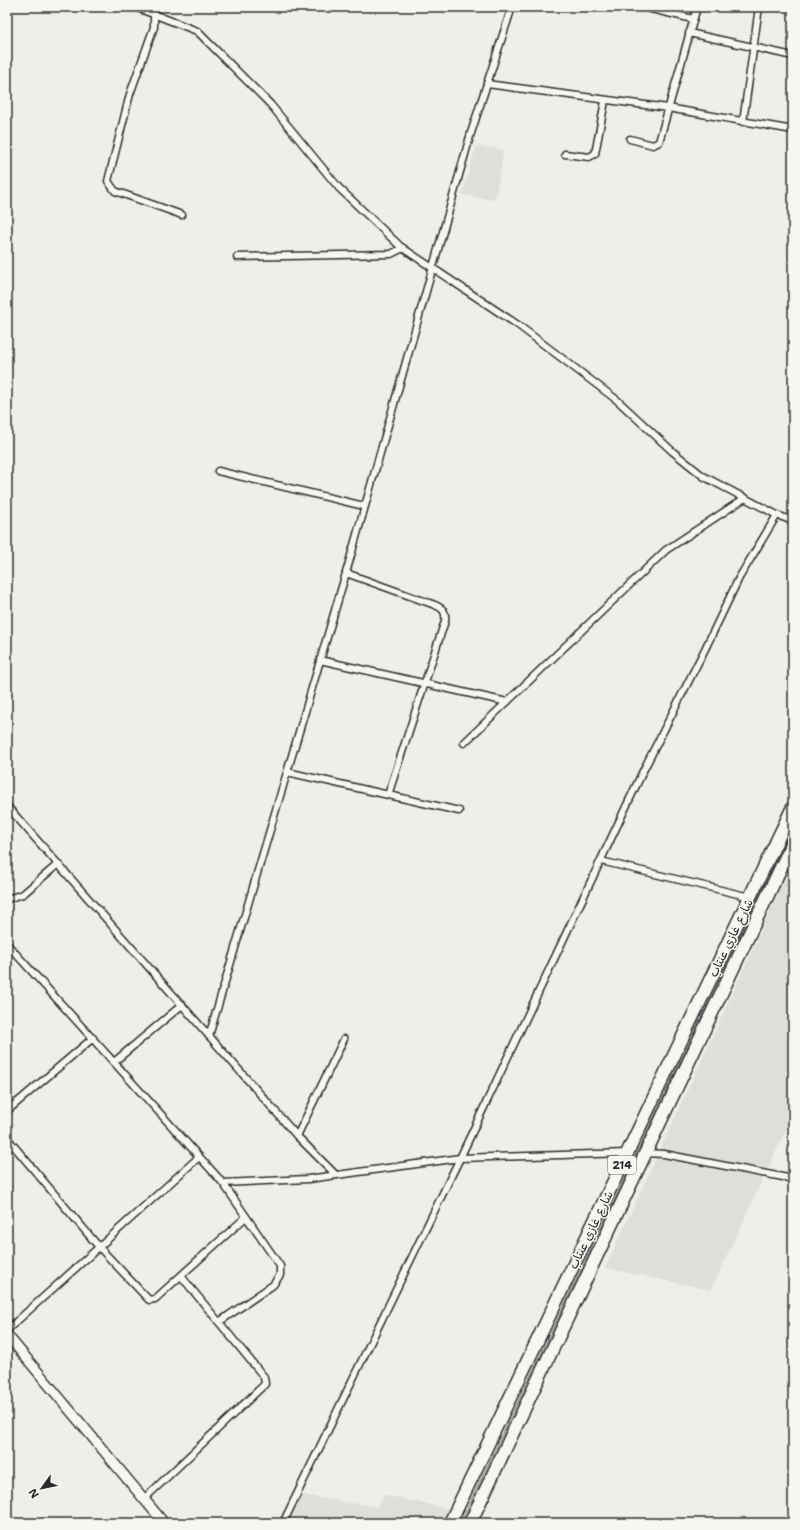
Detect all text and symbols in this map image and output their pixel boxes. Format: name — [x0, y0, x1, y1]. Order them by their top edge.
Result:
street label: شارع غازي عنتاب — [705, 896, 758, 980]
road number: 214 — [608, 1156, 636, 1174]
street label: شارع غازي عنتاب — [565, 1188, 618, 1272]
north arrow — [22, 1468, 62, 1508]
text: N — [25, 1485, 43, 1501]

